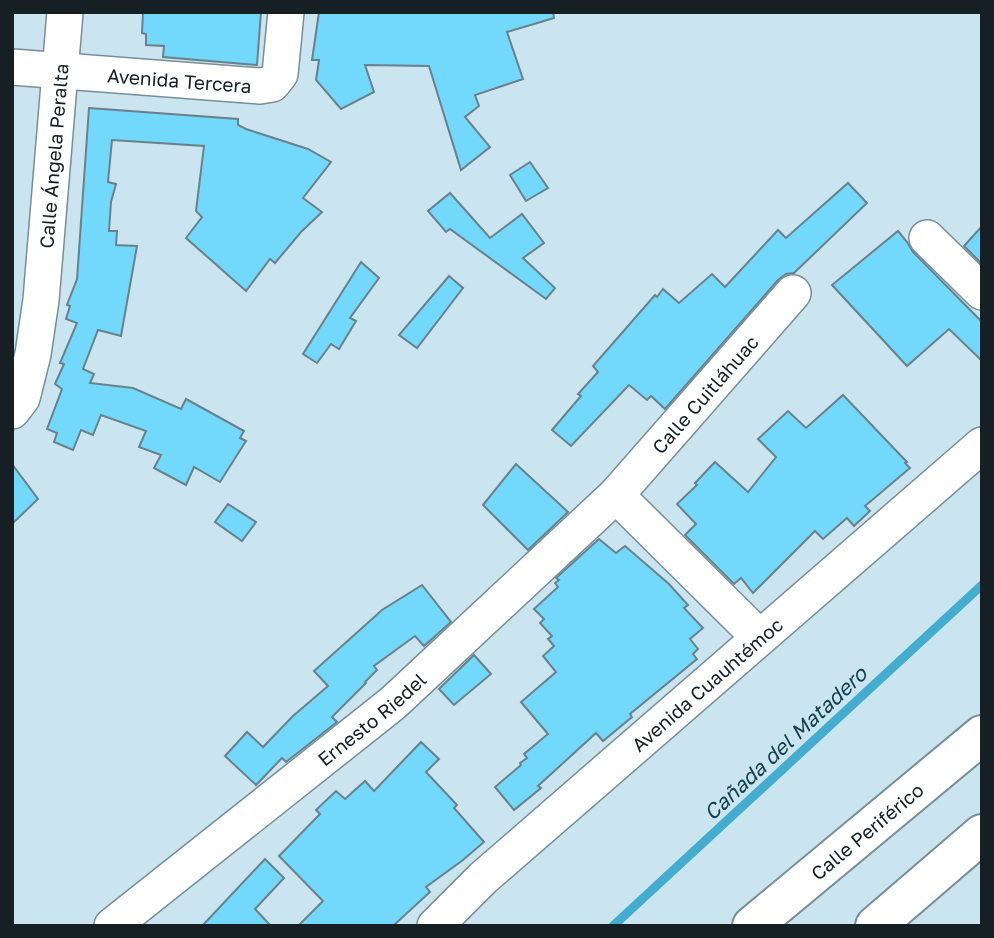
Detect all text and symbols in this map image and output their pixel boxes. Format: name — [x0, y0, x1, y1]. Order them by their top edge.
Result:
street label: Calle Ángela Peralta — [34, 62, 72, 249]
street label: Avenida Tercera — [107, 63, 252, 97]
street label: Calle Cuitláhuac — [647, 330, 763, 458]
street label: Avenida Cuauhtémoc — [627, 612, 787, 756]
water label: Cañada del Matadero — [698, 660, 873, 825]
street label: Ernesto Riedel — [313, 667, 430, 770]
street label: Calle Periférico — [806, 777, 928, 884]

